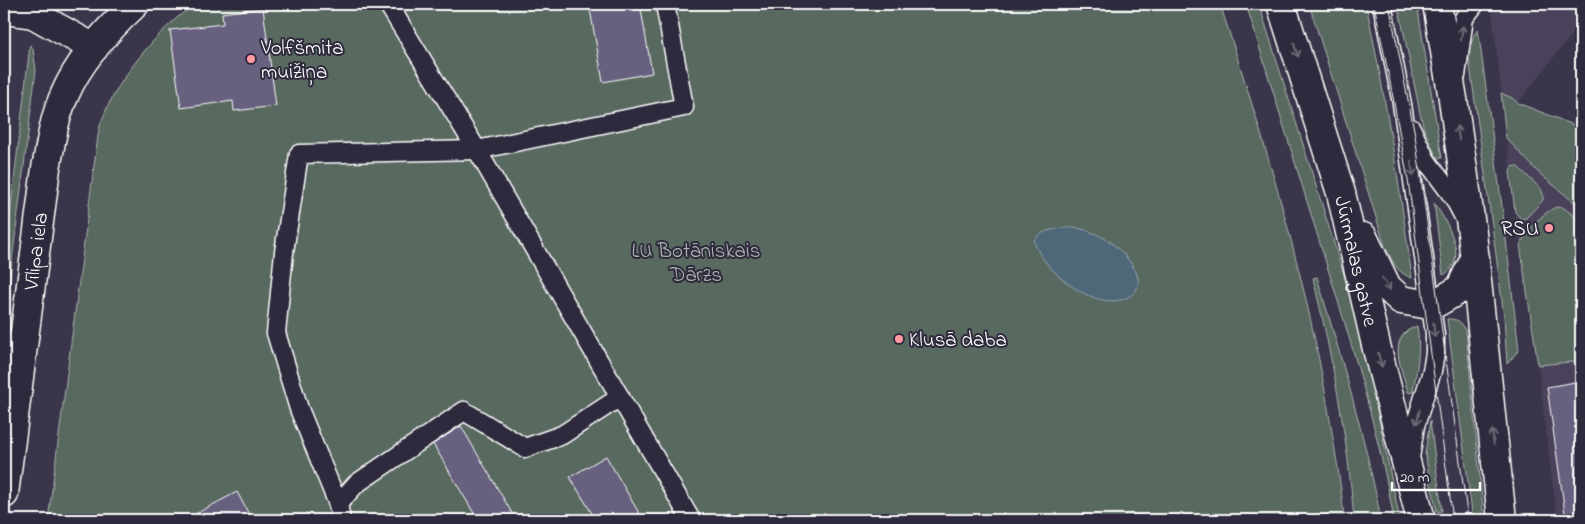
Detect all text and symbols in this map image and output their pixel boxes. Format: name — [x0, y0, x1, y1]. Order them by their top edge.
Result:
one-way arrow — [1457, 25, 1467, 41]
place label: Volfšmita muižiņa — [260, 34, 344, 88]
one-way arrow — [1292, 42, 1301, 58]
marker: Volfšmita muižiņa — [245, 53, 257, 65]
one-way arrow — [1452, 125, 1462, 141]
one-way arrow — [1407, 161, 1417, 177]
street label: Jūrmalas gatve — [1325, 193, 1384, 330]
street label: Vīlipa iela — [17, 211, 57, 293]
place label: RSU — [1501, 215, 1539, 245]
marker: RSU — [1543, 222, 1555, 234]
park label: LU Botāniskais Dārzs — [632, 237, 760, 291]
one-way arrow — [1381, 276, 1391, 290]
one-way arrow — [1429, 322, 1439, 338]
place label: Klusā daba — [909, 326, 1007, 356]
marker: Klusā daba — [893, 333, 905, 345]
one-way arrow — [1376, 351, 1385, 367]
one-way arrow — [1412, 409, 1422, 425]
one-way arrow — [1488, 429, 1498, 445]
scale bar — [1392, 459, 1480, 491]
text: 20 m — [1400, 467, 1430, 489]

